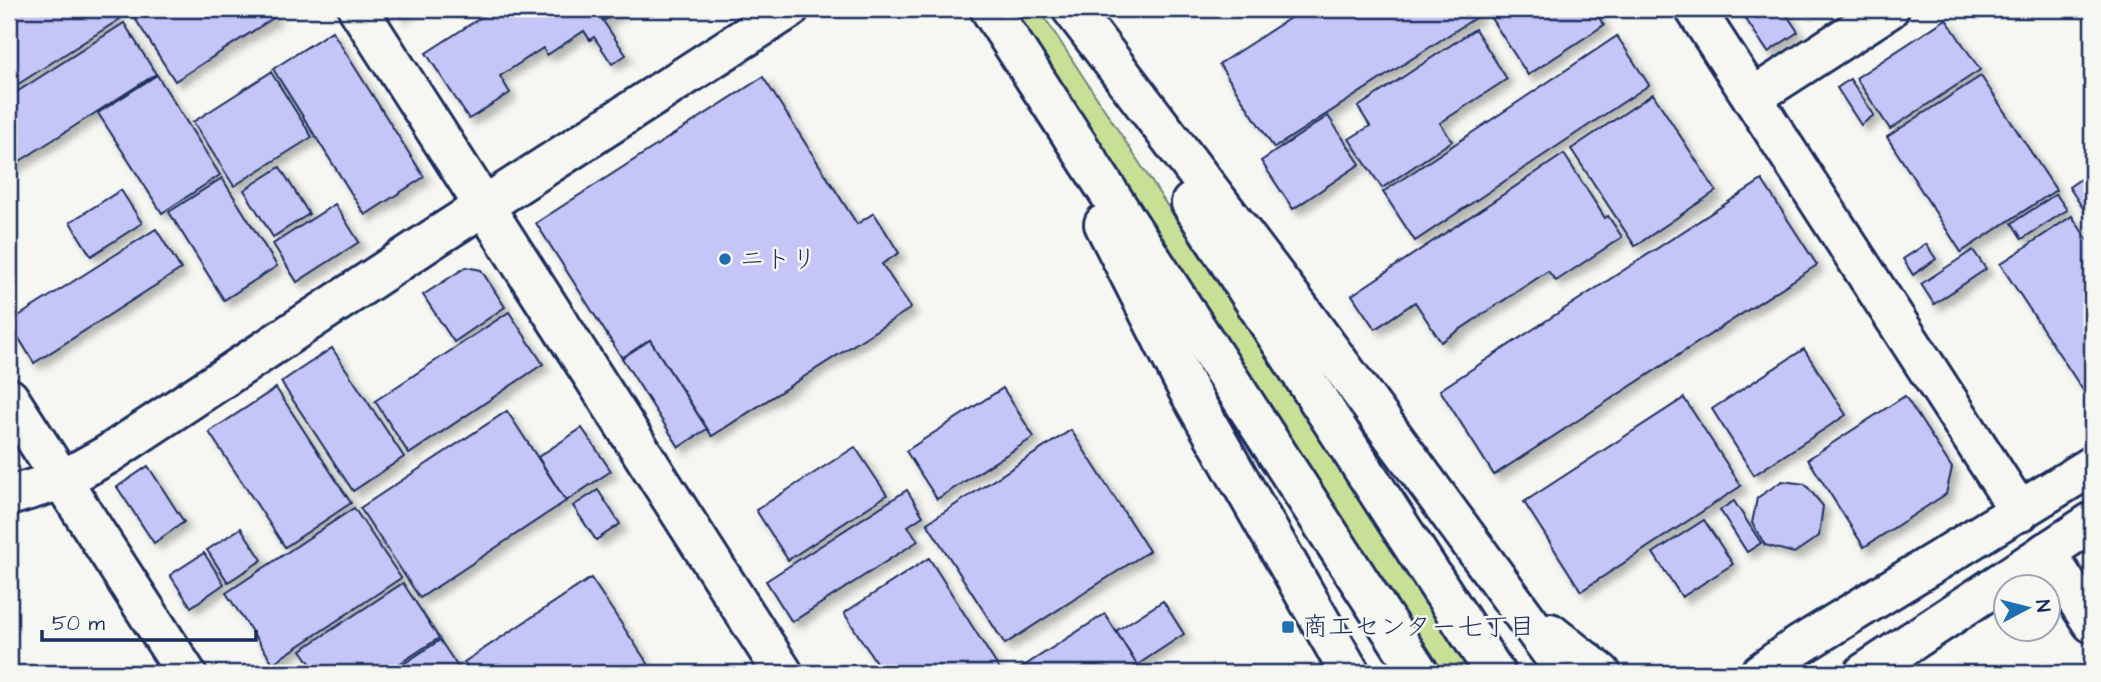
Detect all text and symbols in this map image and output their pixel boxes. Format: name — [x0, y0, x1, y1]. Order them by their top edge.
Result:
place label: ニトリ — [739, 241, 817, 277]
marker: ニトリ — [717, 251, 733, 267]
north arrow — [1993, 574, 2062, 644]
scale bar — [42, 598, 256, 642]
text: N — [2028, 599, 2057, 614]
text: 50 m — [52, 609, 106, 638]
place label: 商工センター七丁目 — [1302, 609, 1535, 645]
marker: 商工センター七丁目 — [1280, 619, 1296, 635]

